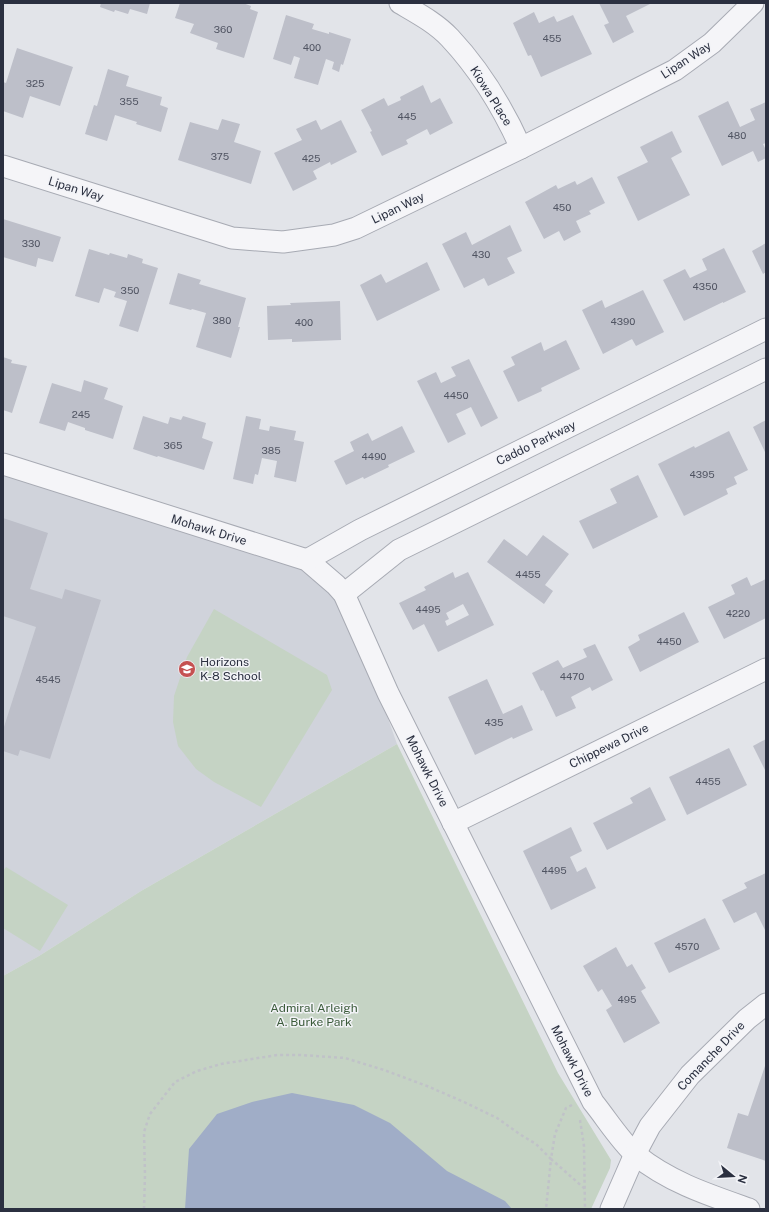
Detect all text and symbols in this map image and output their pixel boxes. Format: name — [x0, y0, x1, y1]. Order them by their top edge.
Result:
house number: 360 — [214, 23, 232, 35]
house number: 455 — [542, 32, 562, 44]
street label: Lipan Way — [658, 38, 714, 81]
house number: 400 — [303, 41, 321, 53]
street label: Kiowa Place — [467, 64, 515, 129]
house number: 325 — [26, 77, 44, 89]
house number: 355 — [119, 95, 139, 107]
house number: 445 — [398, 110, 416, 122]
house number: 480 — [728, 129, 746, 141]
house number: 375 — [211, 150, 229, 162]
house number: 425 — [302, 152, 320, 164]
street label: Lipan Way — [47, 174, 106, 204]
street label: Lipan Way — [369, 189, 427, 227]
house number: 450 — [553, 201, 571, 213]
house number: 330 — [22, 237, 40, 249]
house number: 430 — [472, 248, 490, 260]
house number: 4350 — [692, 280, 718, 292]
house number: 350 — [121, 284, 139, 296]
house number: 380 — [213, 314, 231, 326]
house number: 4390 — [611, 315, 635, 327]
house number: 400 — [295, 316, 313, 328]
house number: 4450 — [443, 389, 469, 401]
house number: 245 — [72, 408, 90, 420]
street label: Caddo Parkway — [494, 417, 578, 468]
house number: 365 — [164, 439, 182, 451]
house number: 385 — [261, 444, 281, 456]
house number: 4490 — [362, 450, 386, 462]
house number: 4395 — [689, 468, 715, 480]
street label: Mohawk Drive — [169, 512, 249, 548]
house number: 4455 — [515, 568, 541, 580]
house number: 4495 — [415, 603, 441, 615]
house number: 4220 — [726, 607, 750, 619]
house number: 4450 — [656, 635, 682, 647]
place label: Horizons K-8 School — [200, 655, 262, 683]
school or university icon: Horizons K-8 School — [177, 659, 197, 679]
house number: 4470 — [560, 670, 584, 682]
house number: 4545 — [35, 673, 61, 685]
house number: 435 — [485, 716, 504, 728]
street label: Chippewa Drive — [567, 721, 651, 771]
street label: Mohawk Drive — [403, 733, 451, 809]
house number: 4455 — [695, 775, 721, 787]
house number: 4495 — [541, 864, 567, 876]
house number: 4570 — [675, 940, 699, 952]
house number: 495 — [618, 993, 636, 1005]
park label: Admiral Arleigh A. Burke Park — [270, 1001, 358, 1029]
street label: Comanche Drive — [674, 1018, 748, 1093]
street label: Mohawk Drive — [548, 1023, 596, 1099]
north arrow — [713, 1156, 753, 1196]
text: N — [735, 1173, 750, 1185]

